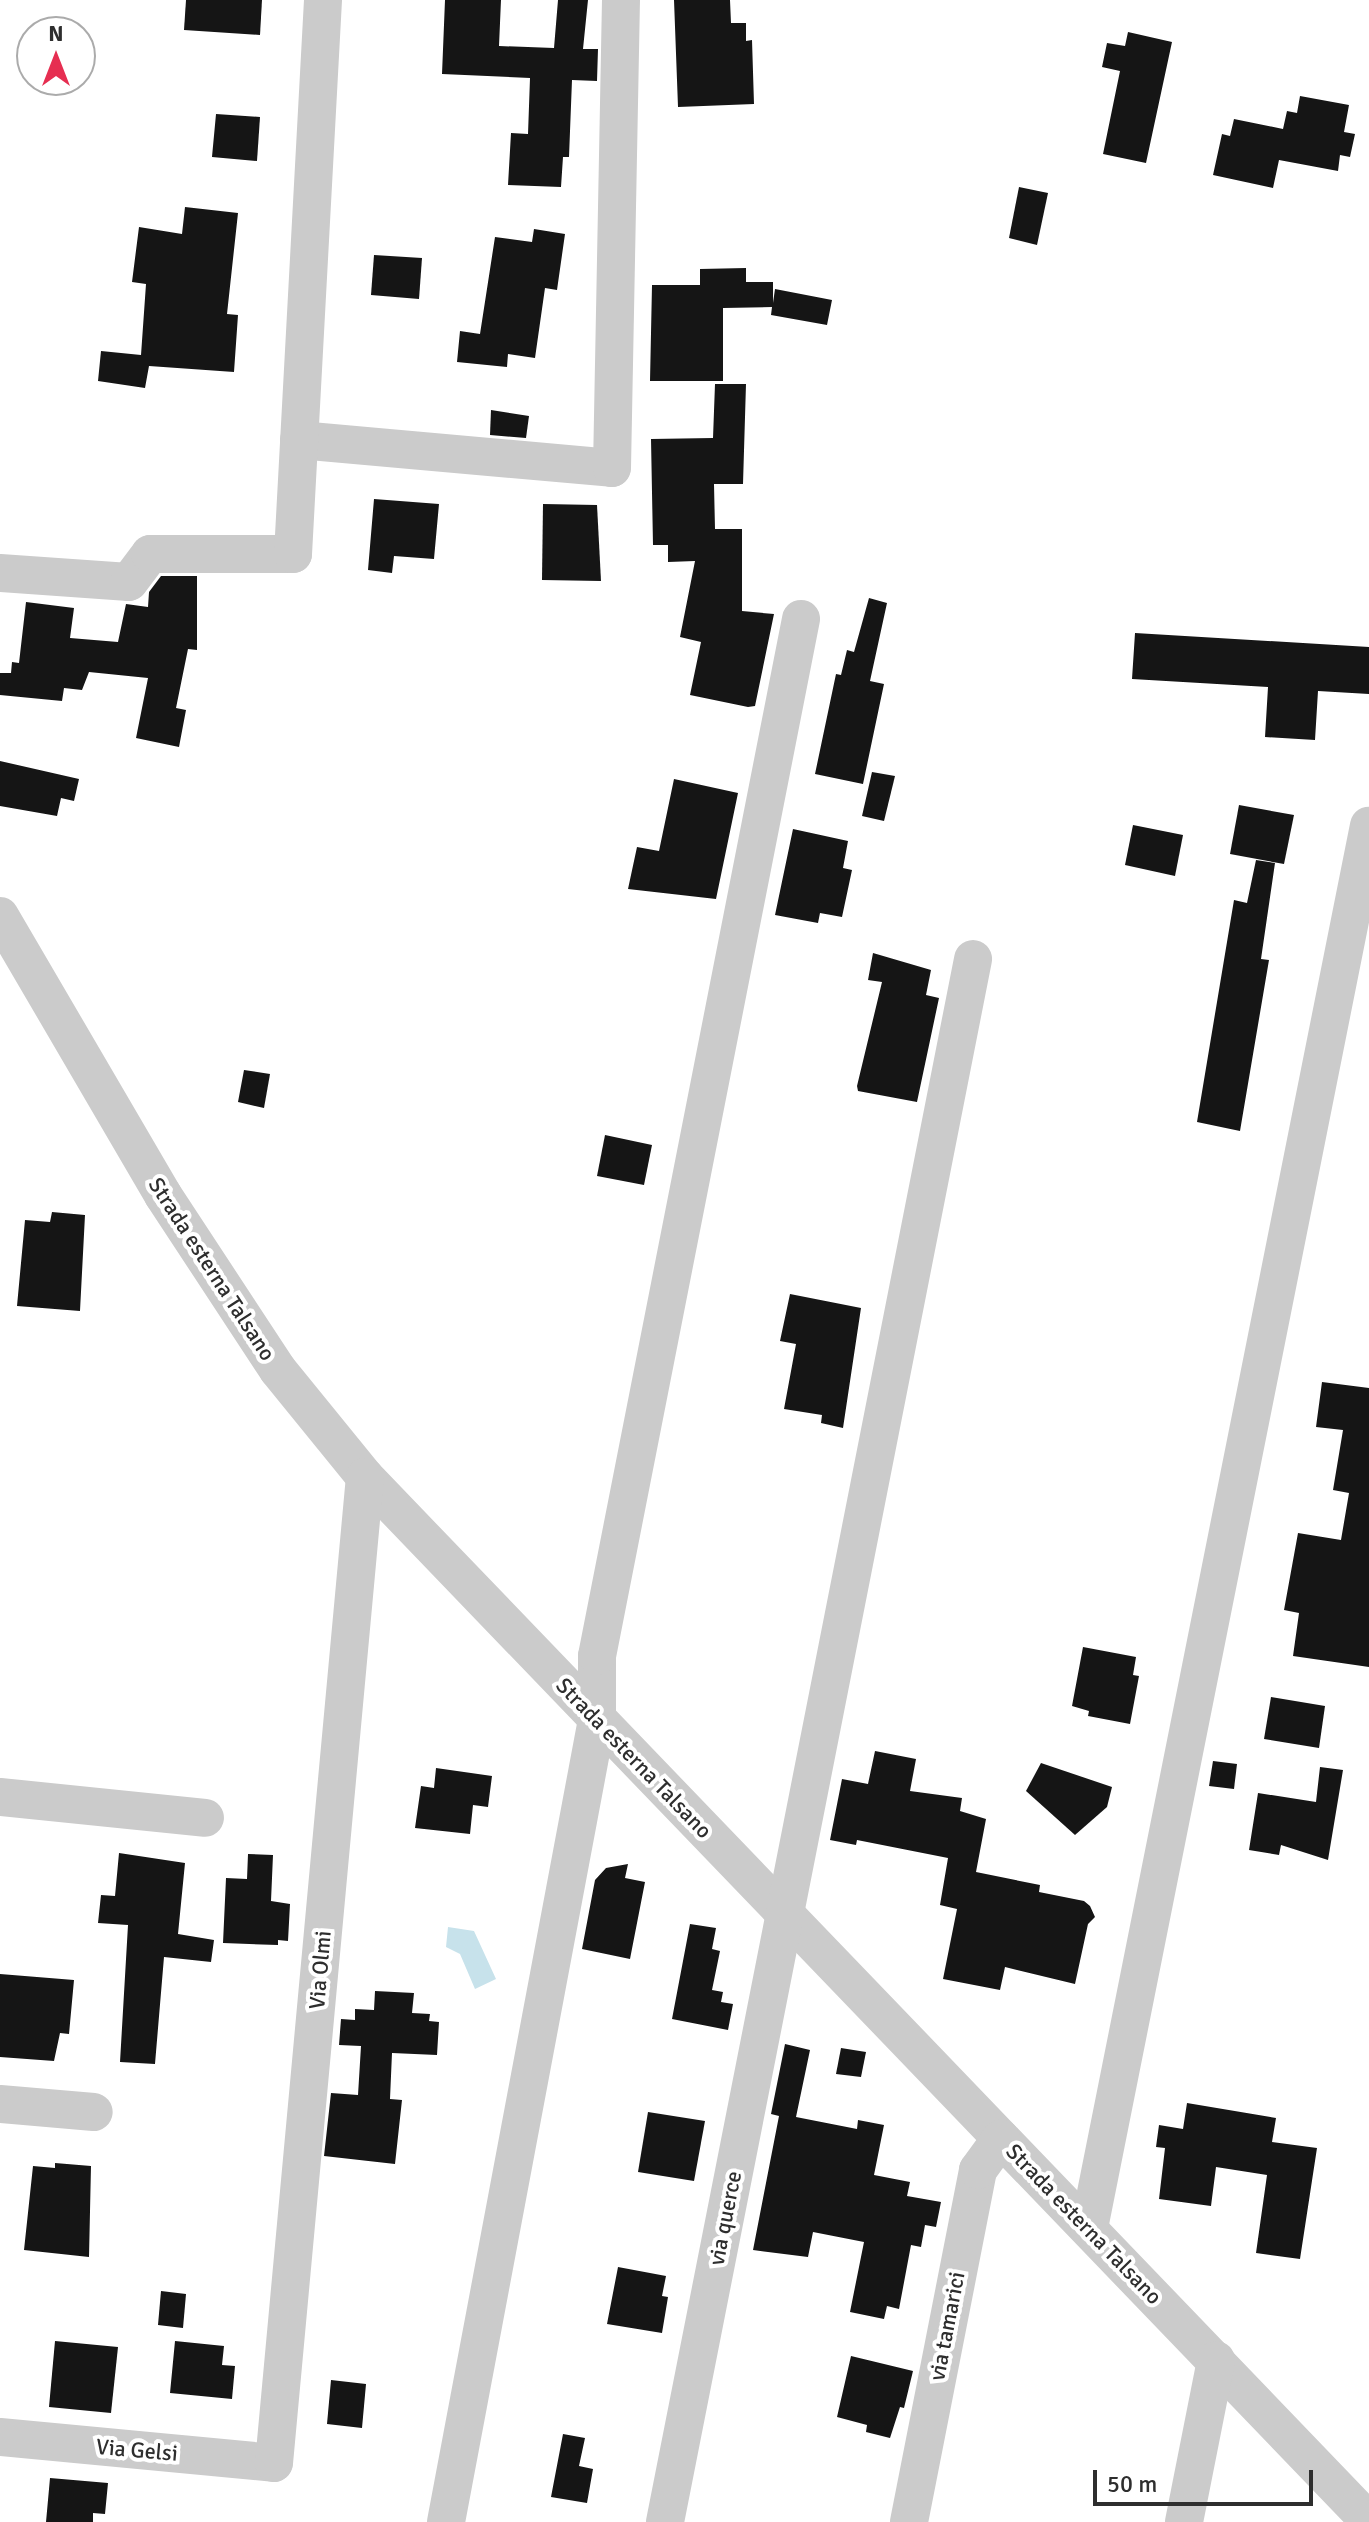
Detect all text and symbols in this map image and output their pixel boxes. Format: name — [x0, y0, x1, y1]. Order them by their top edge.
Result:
north arrow — [16, 16, 96, 96]
text: N — [48, 20, 64, 47]
street label: Strada esterna Talsano — [143, 1173, 281, 1365]
street label: Strada esterna Talsano — [551, 1672, 717, 1844]
street label: Via Olmi — [303, 1929, 337, 2011]
street label: Strada esterna Talsano — [1001, 2138, 1167, 2310]
street label: via querce — [703, 2169, 747, 2267]
street label: via tamarici — [924, 2269, 970, 2383]
street label: Via Gelsi — [95, 2433, 179, 2467]
scale bar — [1097, 2454, 1317, 2504]
text: 50 m — [1107, 2469, 1157, 2499]

